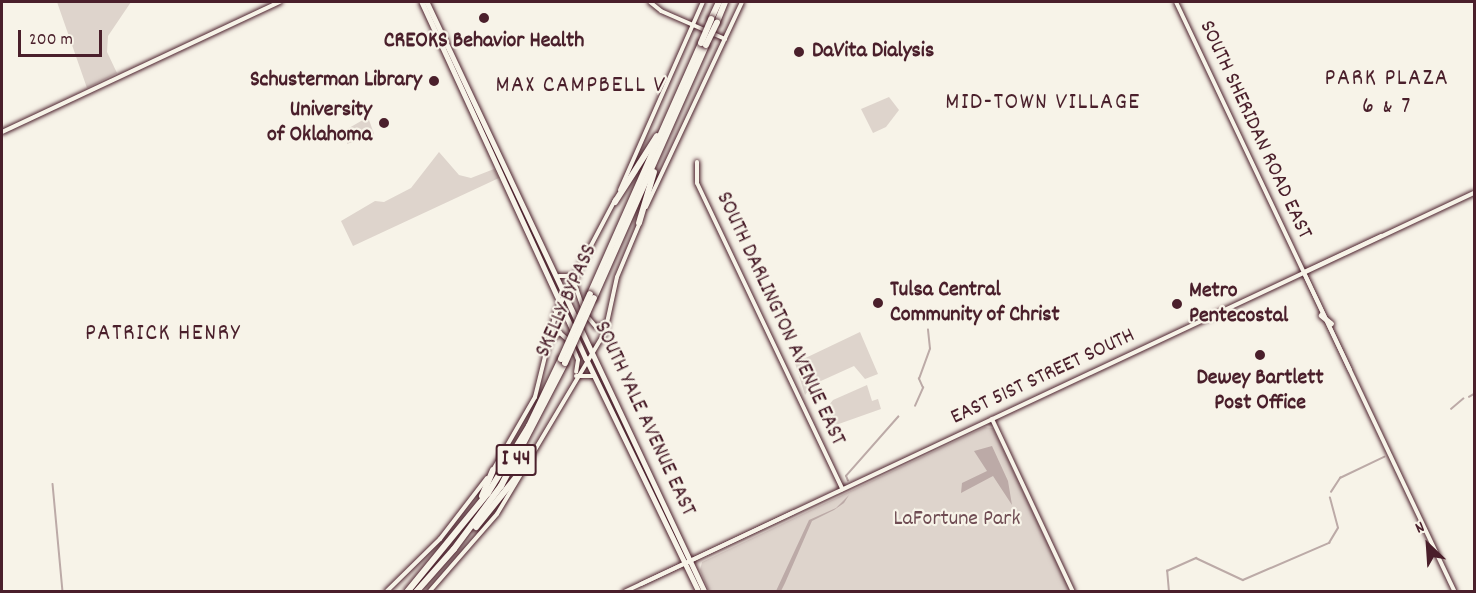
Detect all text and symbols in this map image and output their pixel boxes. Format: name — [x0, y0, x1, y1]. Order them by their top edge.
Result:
marker: CREOKS Behavior Health — [475, 9, 493, 27]
street label: SOUTH SHERIDAN ROAD EAST — [1193, 17, 1317, 243]
scale bar — [21, 18, 105, 56]
text: 200 m — [29, 28, 73, 53]
place label: CREOKS Behavior Health — [384, 29, 584, 55]
place label: DaVita Dialysis — [812, 39, 934, 65]
marker: DaVita Dialysis — [790, 43, 808, 61]
district label: PARK PLAZA 6 & 7 — [1325, 66, 1449, 122]
place label: Schusterman Library — [250, 68, 422, 94]
district label: MAX CAMPBELL V — [496, 73, 666, 101]
marker: Schusterman Library — [427, 74, 441, 88]
district label: MID-TOWN VILLAGE — [945, 90, 1141, 118]
place label: University of Oklahoma — [267, 97, 372, 148]
marker: University of Oklahoma — [377, 116, 391, 130]
street label: SOUTH DARLINGTON AVENUE EAST — [710, 188, 850, 450]
street label: SKELLY BYPASS — [530, 240, 604, 362]
place label: Tulsa Central Community of Christ — [890, 277, 1060, 328]
place label: Metro Pentecostal — [1189, 278, 1288, 330]
marker: Tulsa Central Community of Christ — [871, 296, 885, 310]
marker: Metro Pentecostal — [1170, 297, 1184, 311]
street label: SOUTH YALE AVENUE EAST — [587, 317, 701, 521]
district label: PATRICK HENRY — [85, 321, 241, 349]
street label: EAST 51ST STREET SOUTH — [947, 323, 1139, 431]
marker: Dewey Bartlett Post Office — [1253, 348, 1267, 362]
place label: Dewey Bartlett Post Office — [1196, 365, 1324, 416]
road number: I 44 — [495, 442, 537, 478]
park label: LaFortune Park — [893, 507, 1021, 533]
north arrow — [1398, 515, 1458, 575]
text: N — [1412, 516, 1429, 540]

